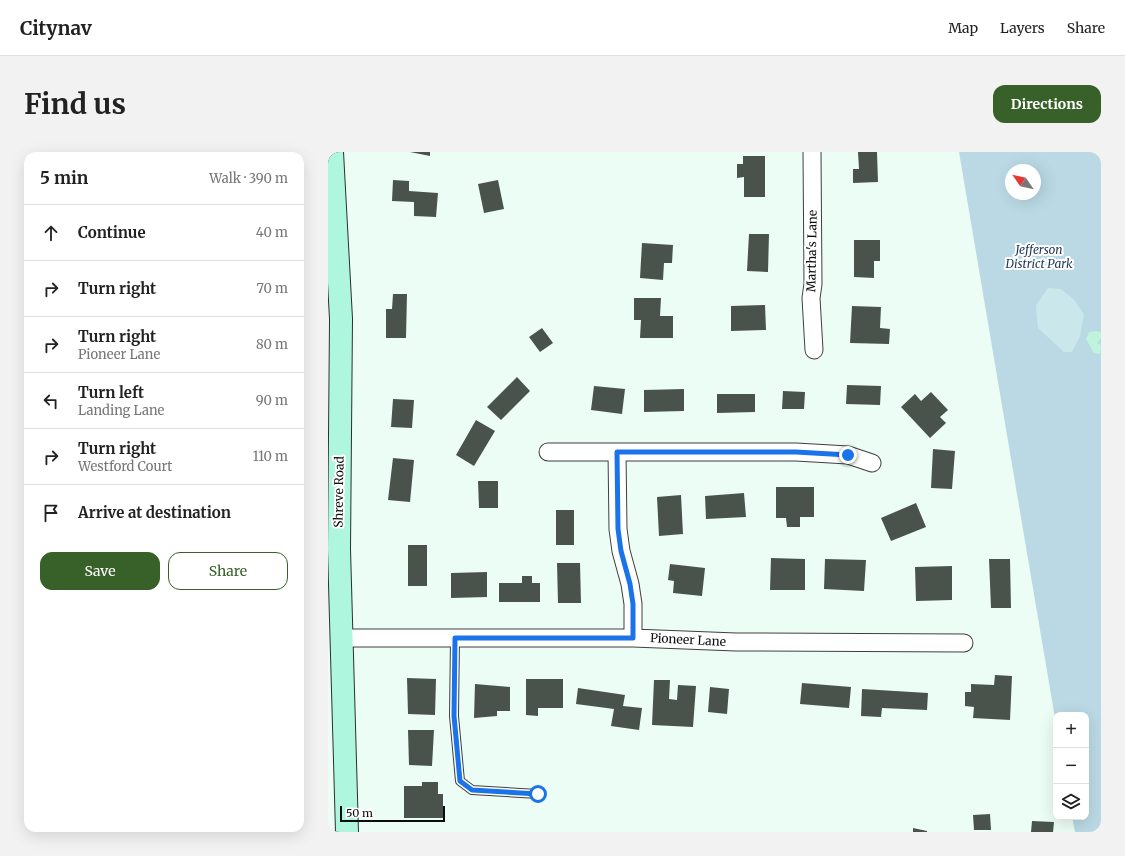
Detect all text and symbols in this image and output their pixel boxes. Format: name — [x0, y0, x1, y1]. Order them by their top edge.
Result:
text: Citynav — [20, 16, 92, 40]
text: Map — [948, 19, 978, 37]
text: Layers — [1000, 19, 1045, 37]
text: Share — [1067, 19, 1105, 37]
button: Directions — [993, 85, 1101, 123]
text: Find us — [24, 86, 126, 122]
north arrow — [1005, 164, 1041, 200]
text: 5 min — [40, 167, 88, 189]
text: Walk · 390 m — [209, 170, 288, 187]
street label: Martha's Lane — [803, 210, 820, 292]
icon: ahead — [40, 222, 62, 244]
text: Continue — [78, 223, 146, 242]
text: 40 m — [256, 224, 288, 241]
park label: Jefferson District Park — [1004, 242, 1073, 271]
icon: right — [40, 278, 62, 300]
text: Turn right — [78, 279, 156, 298]
text: 70 m — [257, 280, 288, 297]
text: Turn right — [78, 327, 156, 346]
icon: right — [40, 334, 62, 356]
text: 80 m — [256, 336, 288, 353]
text: Pioneer Lane — [78, 346, 160, 363]
text: Turn left — [78, 383, 144, 402]
icon: left — [40, 390, 62, 412]
text: 90 m — [256, 392, 288, 409]
text: Landing Lane — [78, 402, 164, 419]
text: Turn right — [78, 439, 156, 458]
icon: right — [40, 446, 62, 468]
route end — [839, 446, 857, 464]
text: 110 m — [253, 448, 288, 465]
street label: Shreve Road — [330, 456, 347, 528]
text: Westford Court — [78, 458, 172, 475]
icon: arrive — [40, 502, 62, 524]
text: Arrive at destination — [78, 503, 231, 522]
button: Save — [40, 552, 160, 590]
button: Share — [168, 552, 288, 590]
street label: Pioneer Lane — [650, 630, 726, 649]
map controls — [1053, 712, 1089, 820]
button: + — [1053, 712, 1089, 748]
button: − — [1053, 748, 1089, 784]
button: layers — [1053, 784, 1089, 820]
route start — [529, 785, 547, 803]
scale bar — [340, 804, 445, 823]
text: 50 m — [346, 806, 373, 820]

